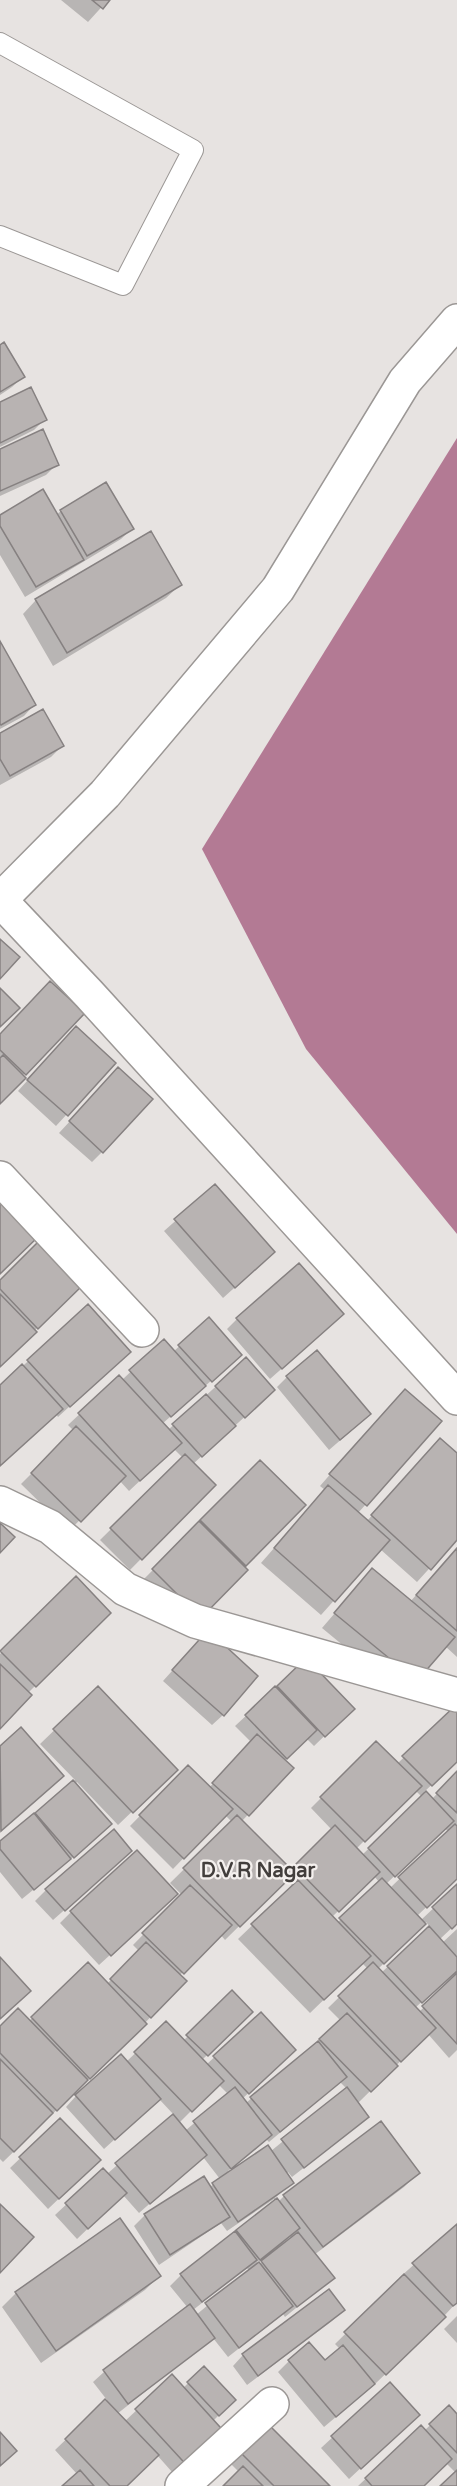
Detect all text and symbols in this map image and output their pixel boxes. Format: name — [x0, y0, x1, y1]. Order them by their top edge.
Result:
district label: D.V.R Nagar — [201, 1859, 316, 1883]

